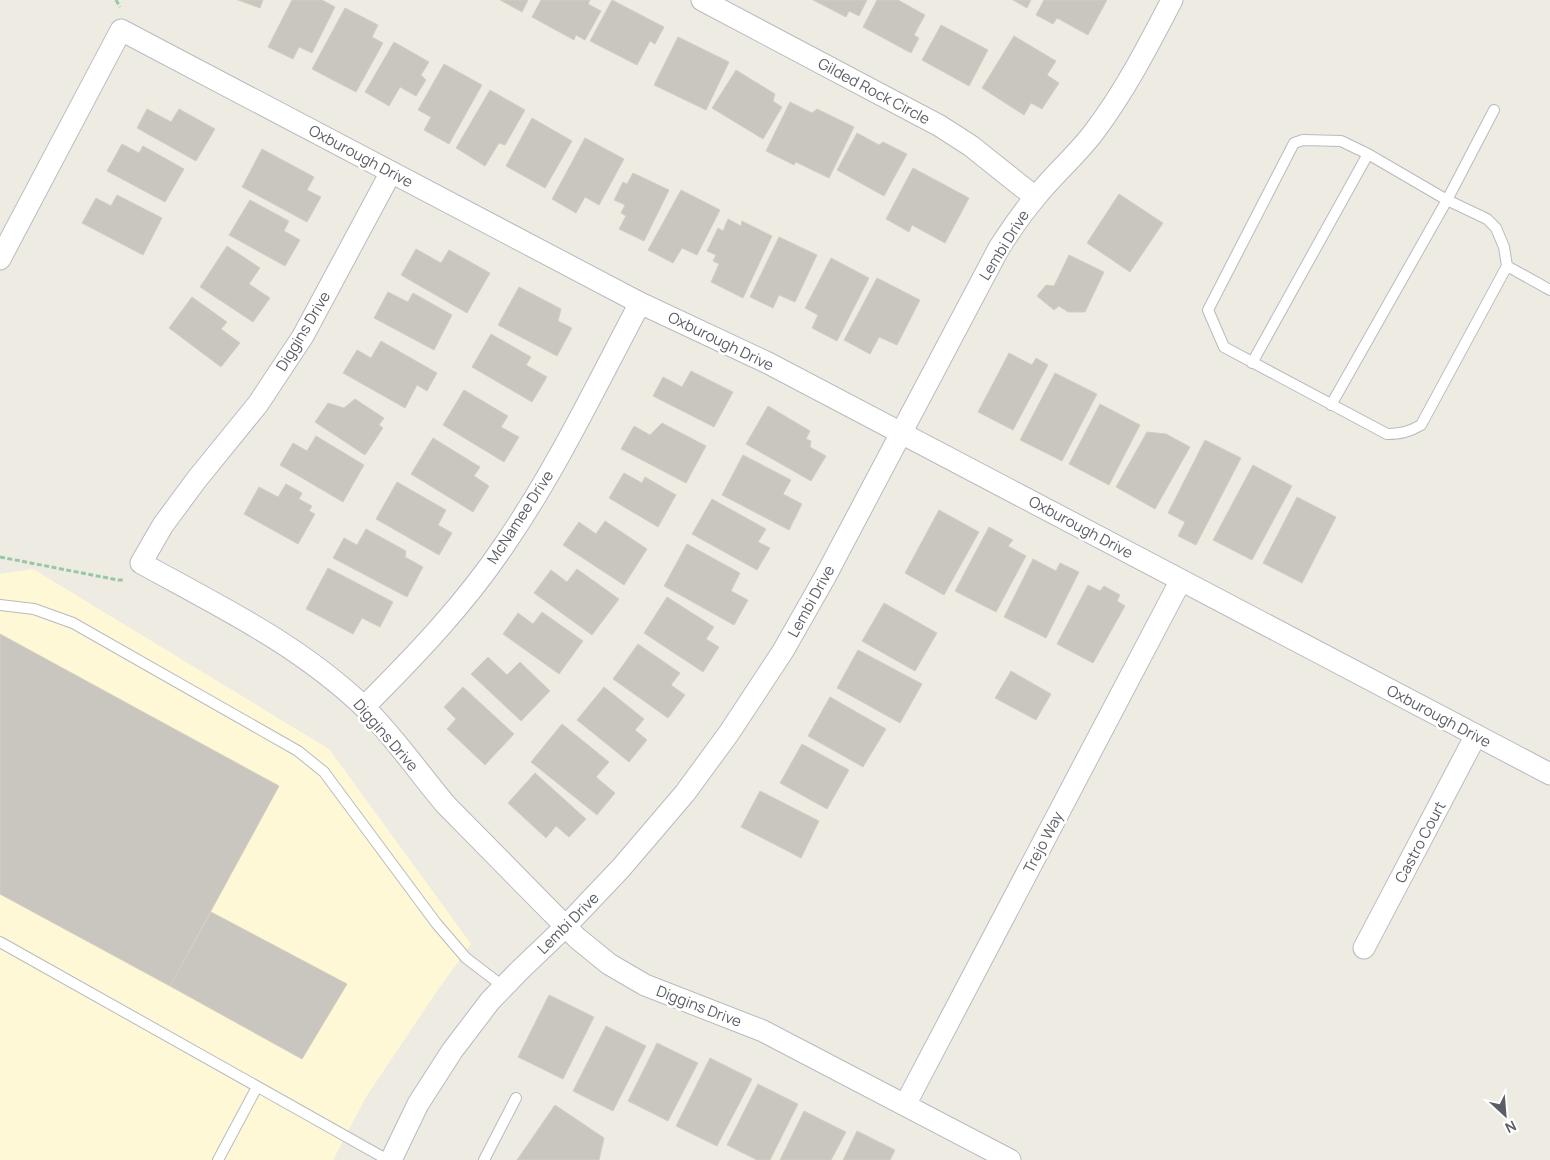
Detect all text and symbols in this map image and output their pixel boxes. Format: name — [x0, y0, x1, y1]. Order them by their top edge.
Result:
street label: Gilded Rock Circle — [814, 53, 934, 129]
street label: Oxburough Drive — [305, 120, 417, 192]
street label: Lembi Drive — [974, 206, 1034, 284]
street label: Diggins Drive — [271, 287, 335, 375]
street label: Oxburough Drive — [665, 306, 778, 376]
street label: McNamee Drive — [482, 466, 558, 568]
street label: Oxburough Drive — [1025, 491, 1137, 563]
street label: Lembi Drive — [783, 561, 840, 641]
street label: Oxburough Drive — [1383, 680, 1495, 752]
street label: Diggins Drive — [349, 694, 423, 776]
street label: Castro Court — [1390, 797, 1450, 887]
street label: Trejo Way — [1018, 807, 1068, 877]
street label: Lembi Drive — [533, 887, 604, 958]
street label: Diggins Drive — [653, 980, 745, 1032]
north arrow — [1480, 1090, 1530, 1140]
text: N — [1502, 1116, 1520, 1138]

